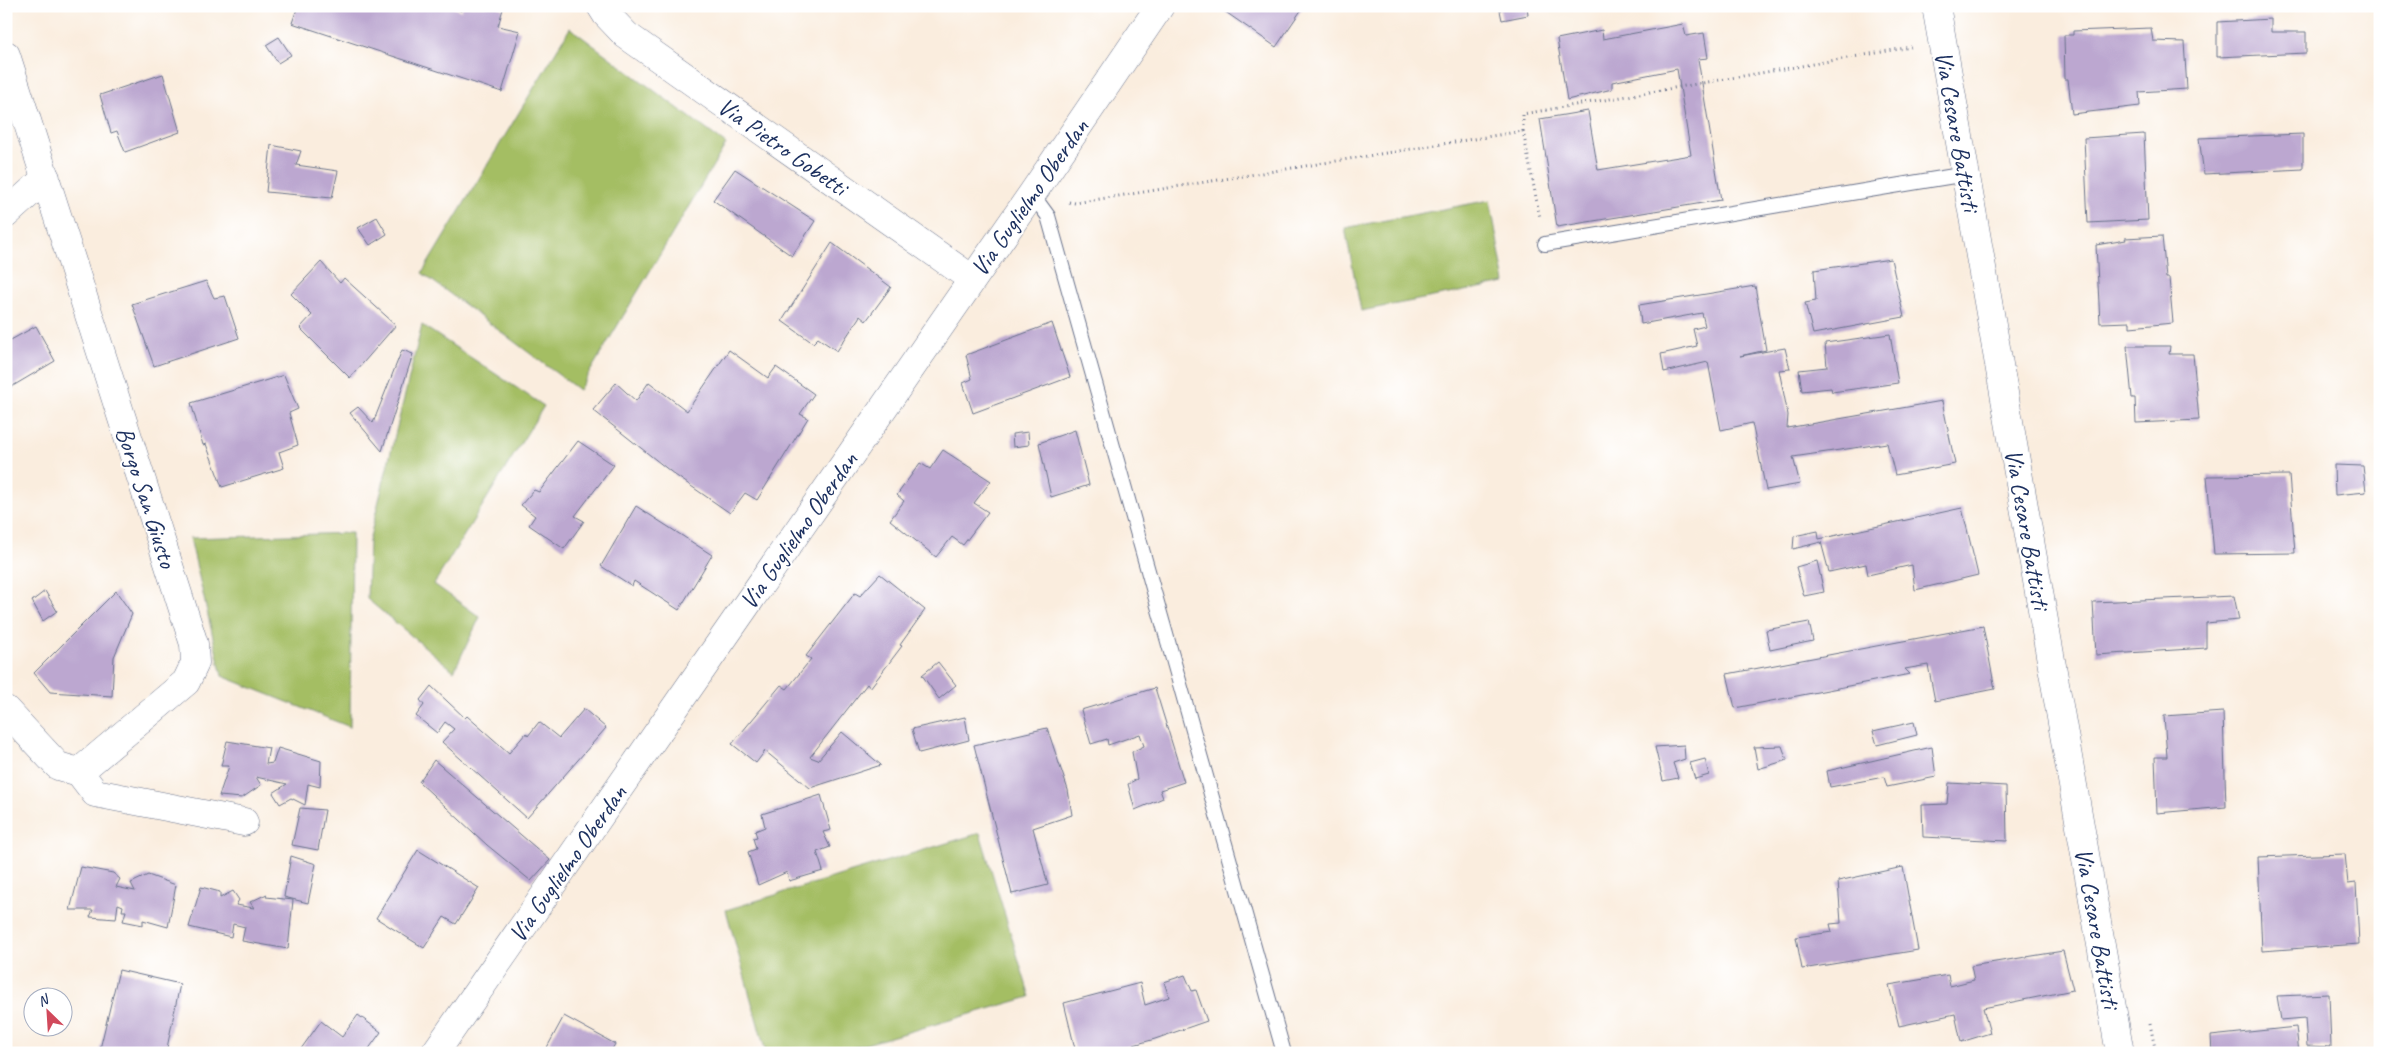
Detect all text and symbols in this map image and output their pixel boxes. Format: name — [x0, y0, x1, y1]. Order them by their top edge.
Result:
street label: Via Cesare Battisti — [1927, 49, 1987, 217]
street label: Via Pietro Gobetti — [711, 90, 856, 205]
street label: Via Guglielmo Oberdan — [964, 112, 1096, 283]
street label: Borgo San Giusto — [108, 423, 184, 573]
street label: Via Guglielmo Oberdan — [733, 445, 865, 616]
street label: Via Cesare Battisti — [1997, 447, 2057, 615]
street label: Via Guglielmo Oberdan — [502, 778, 634, 949]
street label: Via Cesare Battisti — [2067, 846, 2127, 1014]
north arrow — [22, 986, 72, 1036]
text: N — [35, 990, 52, 1010]

